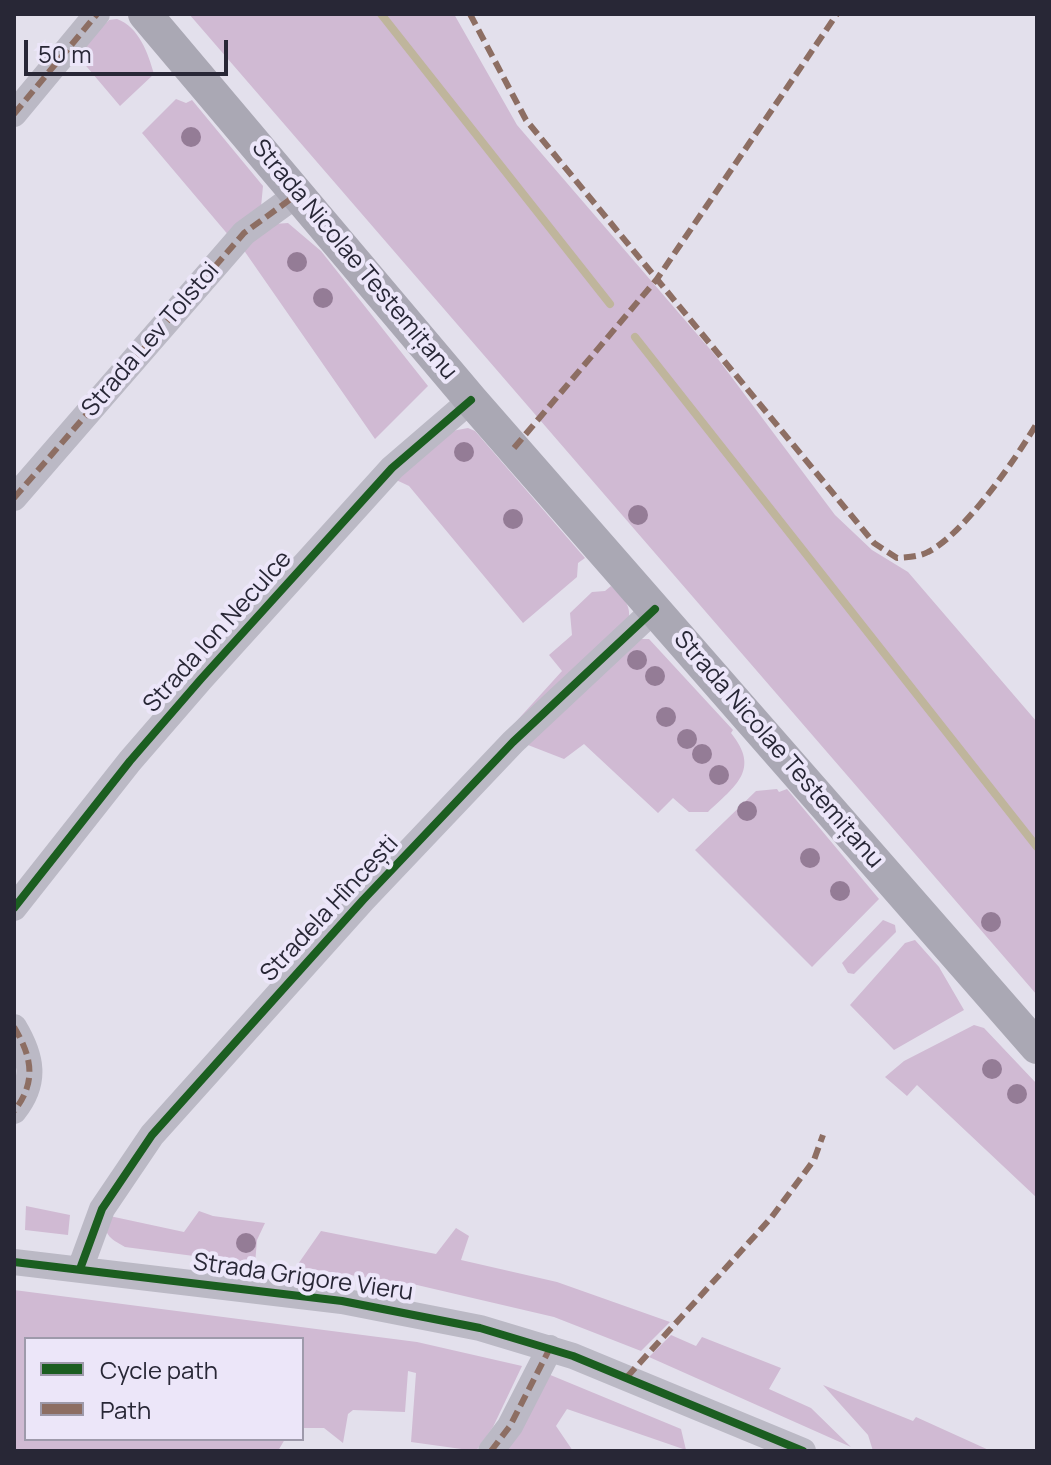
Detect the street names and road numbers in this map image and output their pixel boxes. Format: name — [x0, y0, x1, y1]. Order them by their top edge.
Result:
street label: Strada Nicolae Testemițanu — [245, 134, 463, 386]
street label: Strada Lev Tolstoi — [76, 257, 226, 423]
street label: Strada Ion Neculce — [138, 545, 298, 719]
street label: Strada Nicolae Testemițanu — [667, 626, 889, 874]
street label: Stradela Hîncești — [255, 830, 405, 988]
street label: Strada Grigore Vieru — [191, 1248, 415, 1308]

